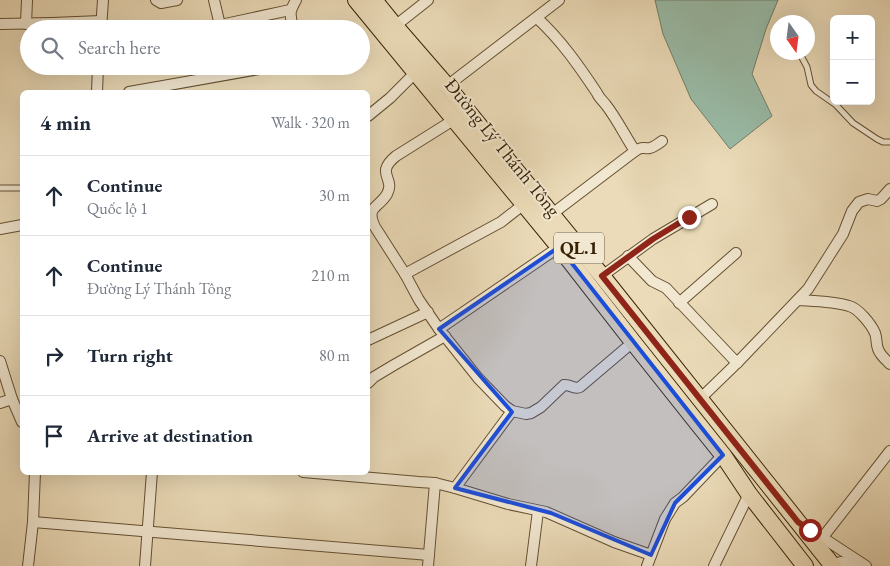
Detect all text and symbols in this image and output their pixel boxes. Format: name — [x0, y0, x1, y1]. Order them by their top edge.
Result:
north arrow — [770, 15, 815, 60]
map controls — [830, 15, 875, 105]
button: + — [830, 15, 875, 60]
search box — [20, 20, 370, 75]
icon: search — [38, 34, 66, 62]
text: Search here — [78, 35, 160, 60]
button: − — [830, 60, 875, 105]
street label: Đường Lý Thánh Tông — [439, 73, 567, 222]
text: 4 min — [40, 109, 91, 136]
text: Walk · 320 m — [271, 112, 350, 133]
text: Continue — [87, 173, 162, 198]
icon: ahead — [40, 182, 68, 210]
text: 30 m — [319, 185, 350, 206]
text: Quốc lộ 1 — [87, 198, 148, 219]
route end — [678, 206, 701, 229]
road number: QL.1 — [554, 232, 604, 264]
text: Continue — [87, 253, 162, 278]
icon: ahead — [40, 262, 68, 290]
text: 210 m — [311, 265, 350, 286]
text: Đường Lý Thánh Tông — [87, 278, 231, 299]
icon: right — [40, 342, 68, 370]
text: Turn right — [87, 343, 173, 368]
text: 80 m — [319, 345, 350, 366]
icon: arrive — [40, 422, 68, 450]
text: Arrive at destination — [87, 423, 253, 448]
route start — [799, 519, 822, 542]

